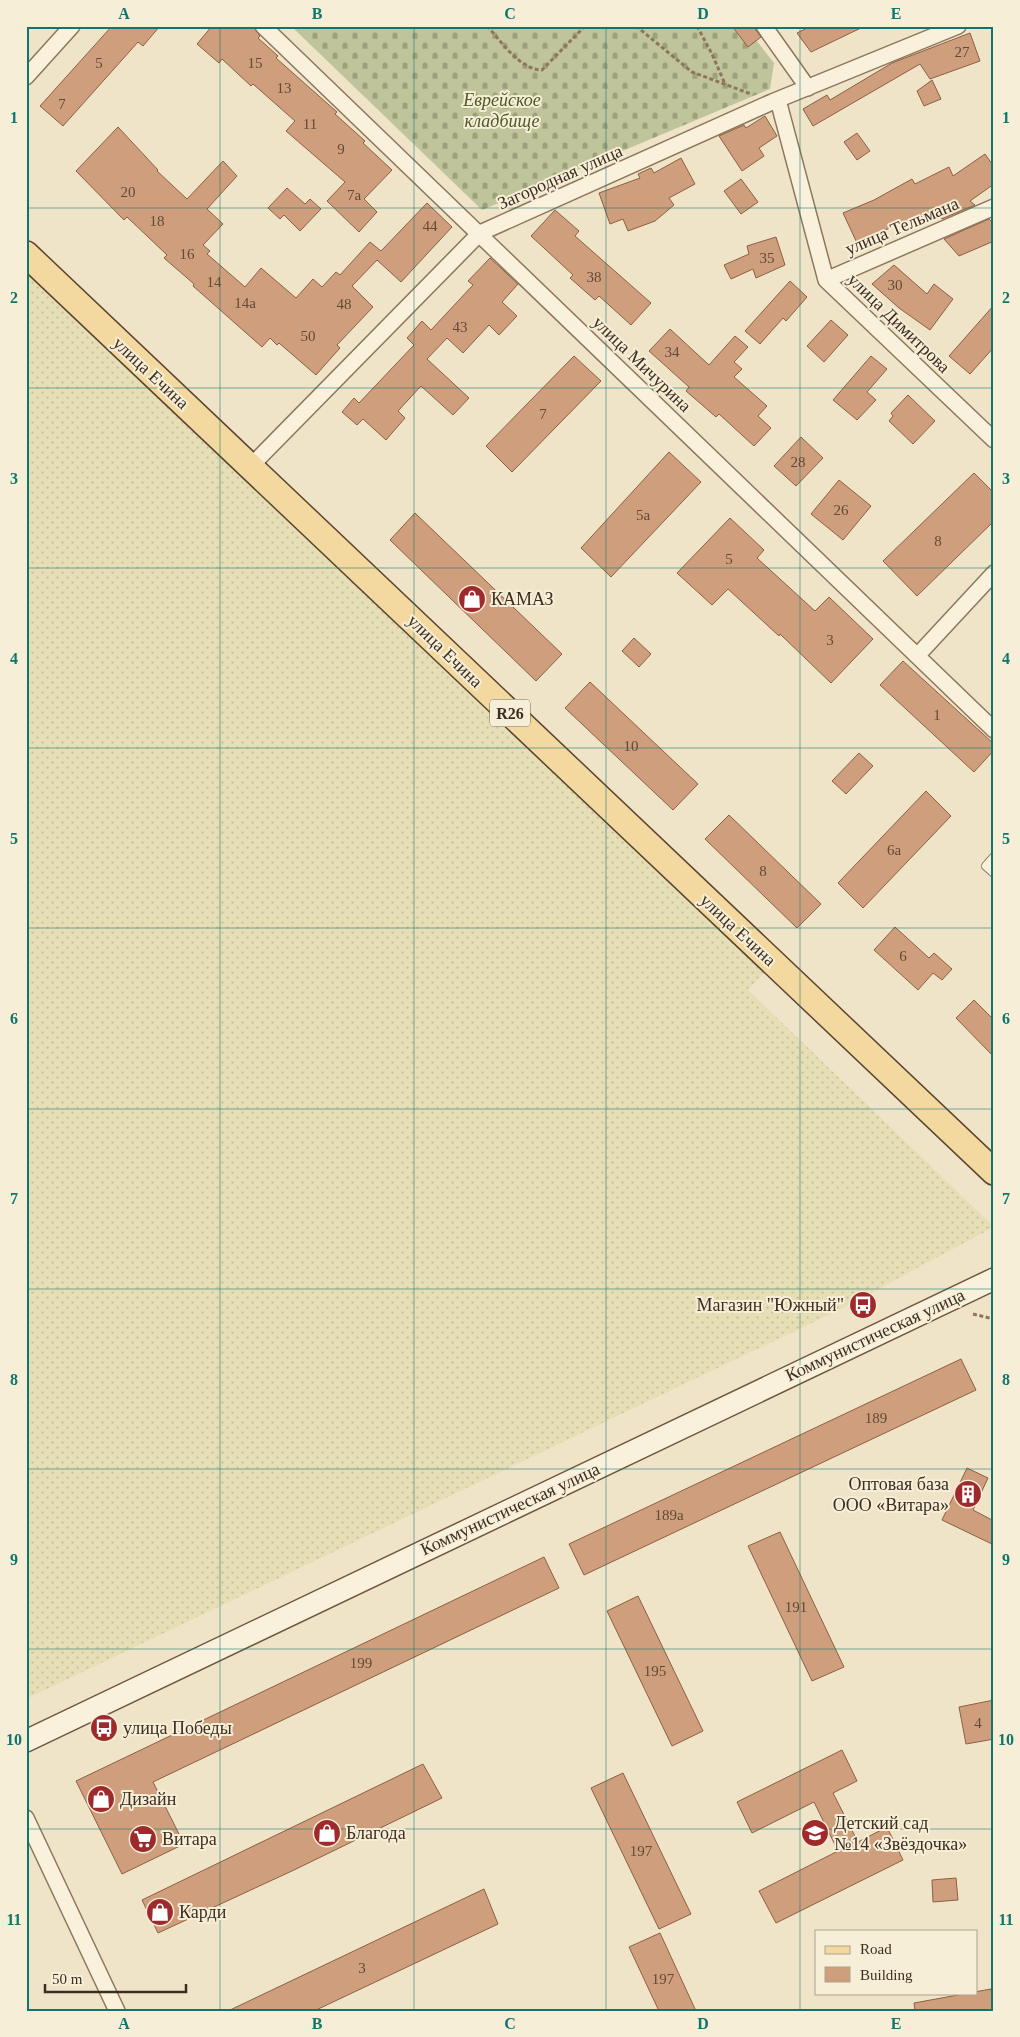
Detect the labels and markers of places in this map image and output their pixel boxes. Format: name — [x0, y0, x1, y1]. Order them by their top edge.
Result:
shop icon: КАМАЗ — [457, 584, 487, 614]
place label: КАМАЗ — [491, 589, 554, 609]
bus stop icon: Магазин "Южный" — [848, 1290, 878, 1320]
place label: Магазин "Южный" — [697, 1295, 844, 1315]
place label: Оптовая база ООО «Витара» — [833, 1474, 949, 1515]
building icon: Оптовая база ООО «Витара» — [953, 1479, 983, 1509]
bus stop icon: улица Победы — [89, 1713, 119, 1743]
place label: улица Победы — [123, 1718, 232, 1738]
shop icon: Дизайн — [86, 1784, 116, 1814]
place label: Дизайн — [120, 1789, 177, 1809]
place label: Детский сад №14 «Звёздочка» — [834, 1813, 967, 1854]
shop icon: Благода — [312, 1818, 342, 1848]
school or university icon: Детский сад №14 «Звёздочка» — [800, 1818, 830, 1848]
place label: Благода — [346, 1823, 406, 1843]
supermarket icon: Витара — [128, 1824, 158, 1854]
place label: Витара — [162, 1829, 217, 1849]
shop icon: Карди — [145, 1897, 175, 1927]
place label: Карди — [179, 1902, 227, 1922]

